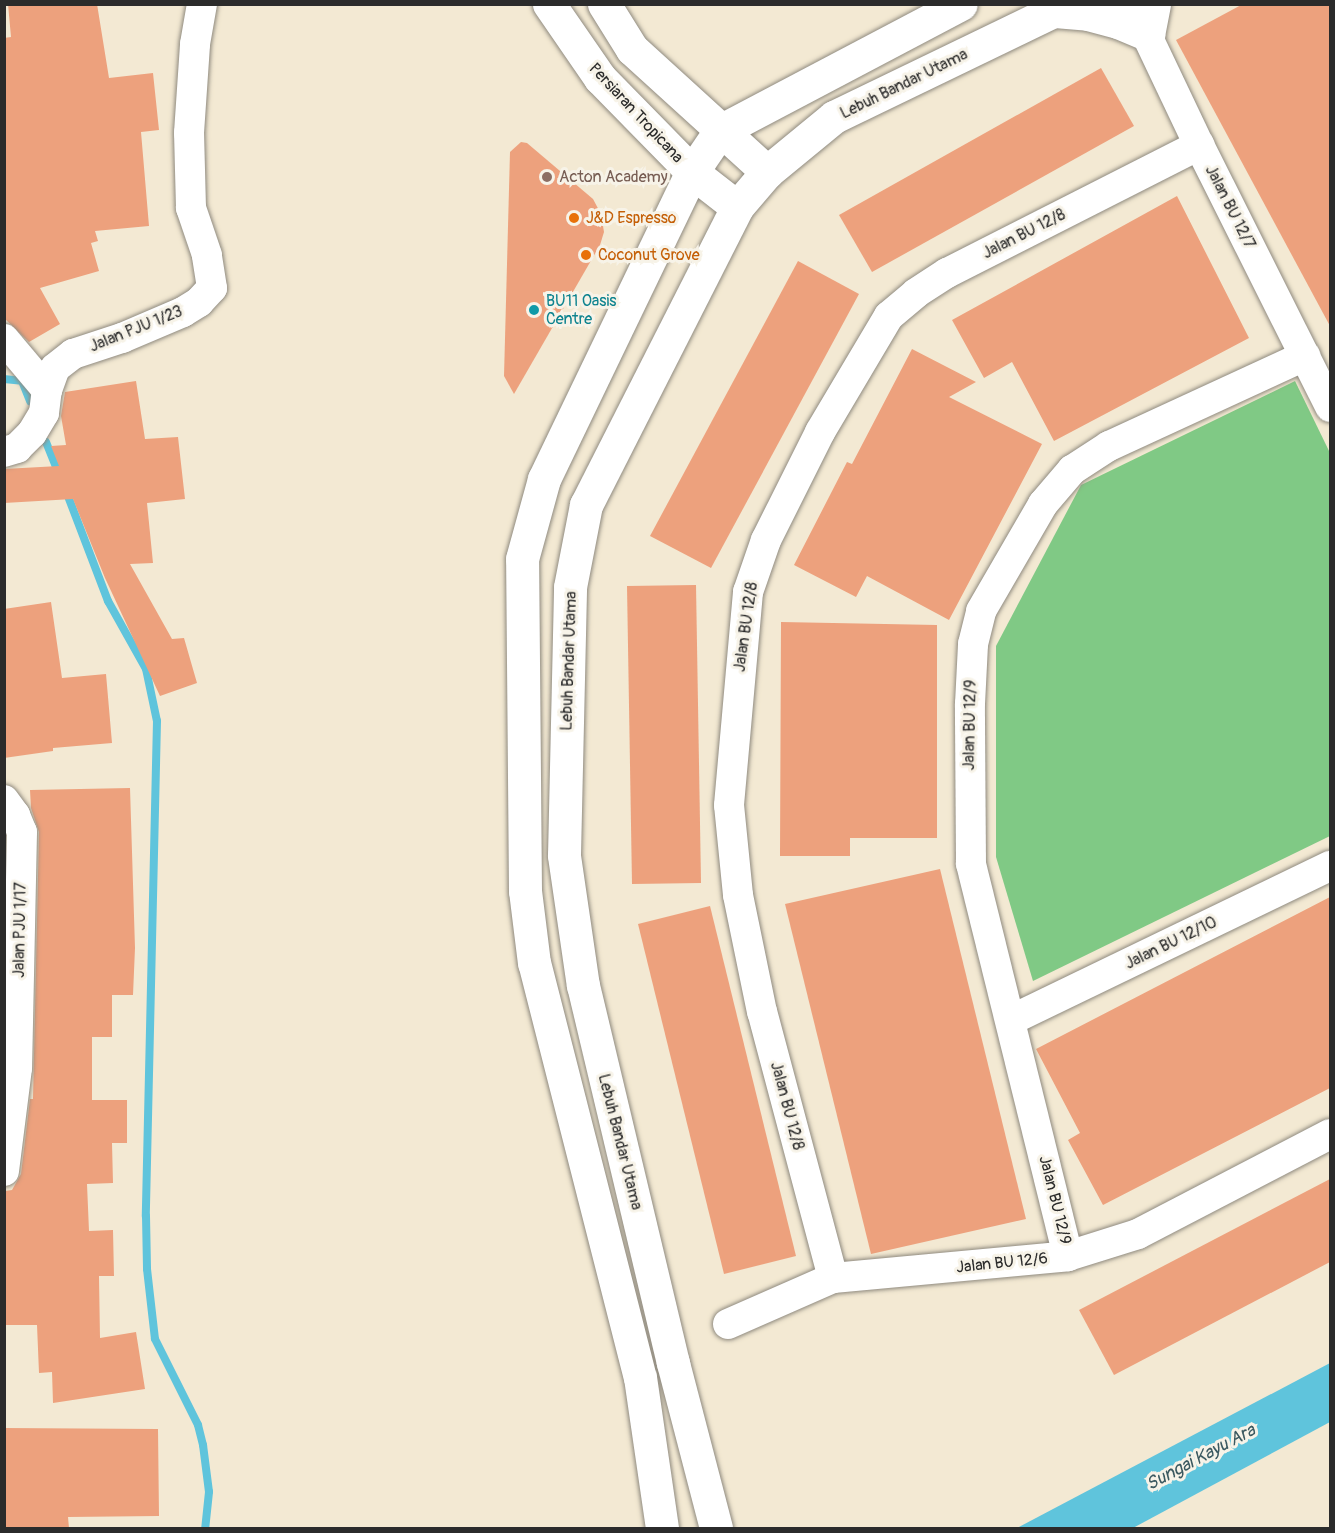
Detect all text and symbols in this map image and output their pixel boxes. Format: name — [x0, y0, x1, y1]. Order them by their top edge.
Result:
street label: Lebuh Bandar Utama — [837, 45, 971, 123]
street label: Persiaran Tropicana — [585, 59, 687, 167]
street label: Jalan BU 12/7 — [1201, 162, 1259, 252]
place label: Acton Academy — [559, 167, 668, 187]
marker: Acton Academy — [540, 170, 554, 184]
street label: Jalan BU 12/8 — [979, 205, 1069, 263]
place label: J&D Espresso — [586, 208, 676, 228]
marker: J&D Espresso — [567, 211, 581, 225]
place label: Coconut Grove — [598, 245, 700, 265]
marker: Coconut Grove — [579, 248, 593, 262]
place label: BU11 Oasis Centre — [546, 291, 616, 329]
street label: Jalan PJU 1/23 — [87, 302, 185, 356]
marker: BU11 Oasis Centre — [527, 303, 541, 317]
street label: Jalan BU 12/8 — [730, 581, 762, 673]
street label: Lebuh Bandar Utama — [557, 591, 581, 731]
street label: Jalan BU 12/9 — [960, 679, 980, 771]
street label: Jalan PJU 1/17 — [10, 882, 30, 978]
street label: Jalan BU 12/10 — [1122, 913, 1220, 973]
street label: Jalan BU 12/8 — [766, 1060, 808, 1152]
street label: Lebuh Bandar Utama — [594, 1072, 646, 1212]
street label: Jalan BU 12/9 — [1035, 1154, 1075, 1246]
street label: Jalan BU 12/6 — [955, 1249, 1049, 1277]
water label: Sungai Kayu Ara — [1143, 1420, 1259, 1496]

